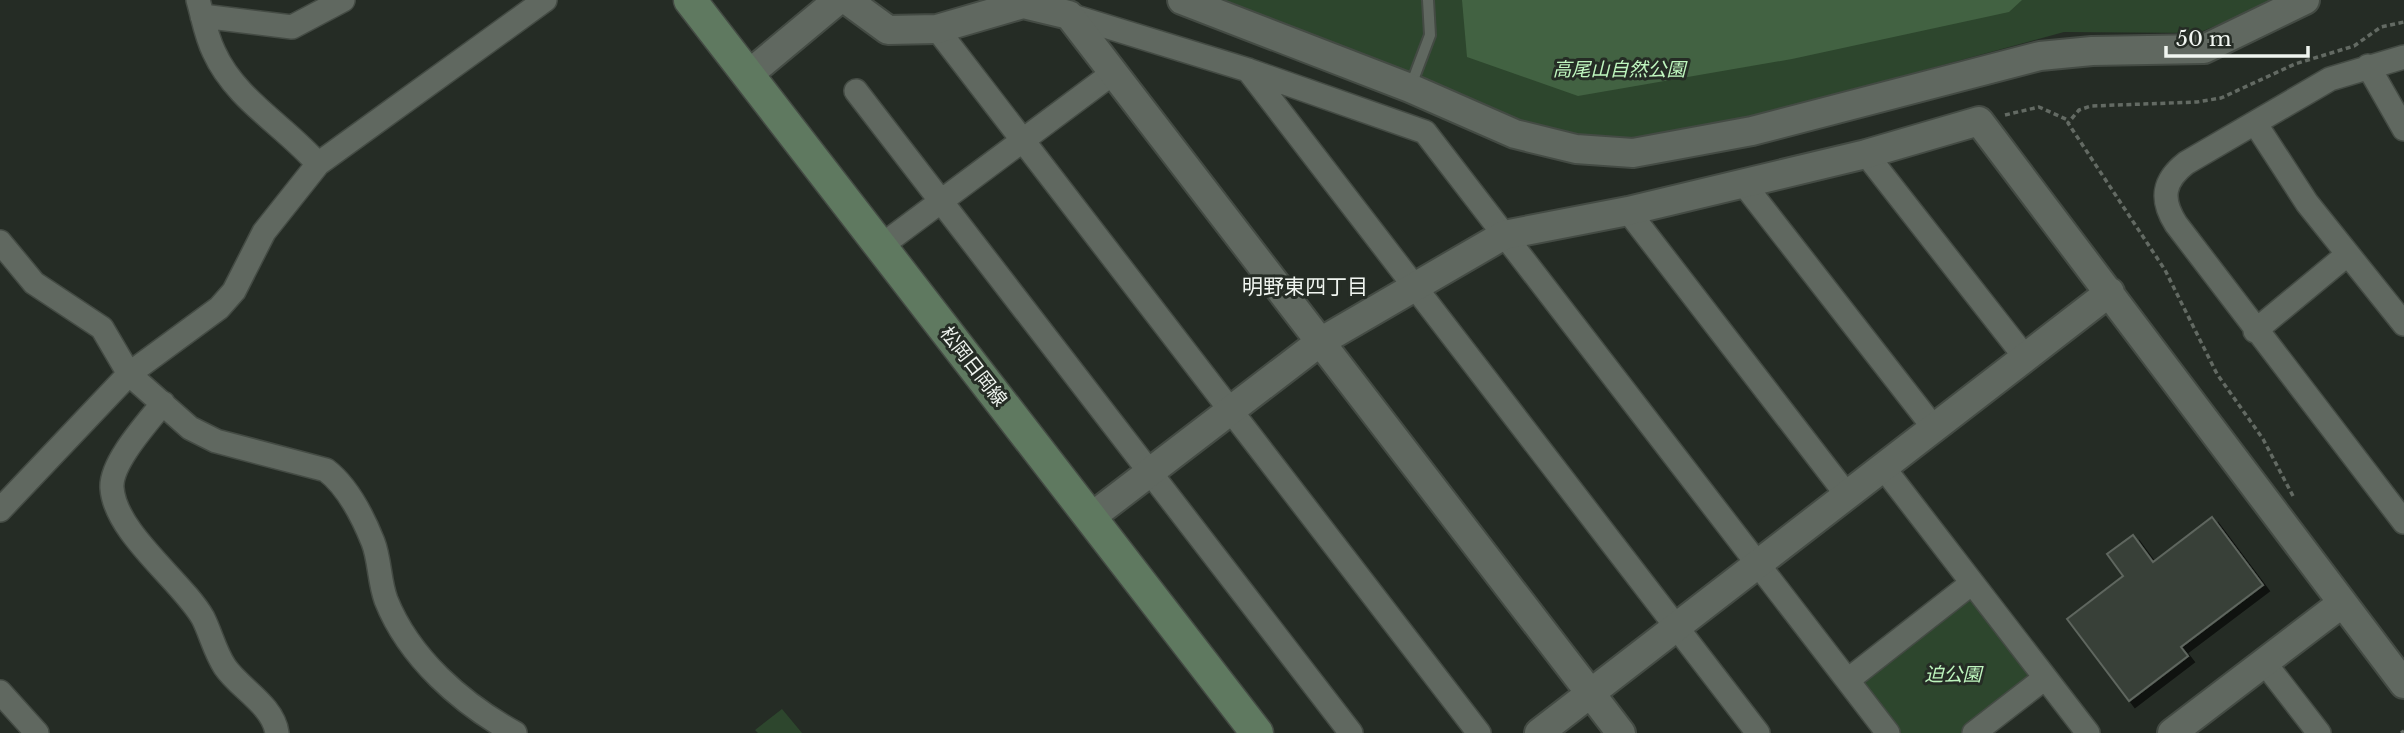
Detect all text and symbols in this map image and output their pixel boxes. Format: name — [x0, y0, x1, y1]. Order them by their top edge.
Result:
scale bar — [2166, 14, 2308, 58]
text: 50 m — [2176, 26, 2232, 52]
park label: 高尾山自然公園 — [1552, 58, 1688, 81]
district label: 明野東四丁目 — [1242, 274, 1368, 300]
street label: 松岡日岡線 — [935, 322, 1012, 411]
park label: 迫公園 — [1924, 663, 1984, 686]

